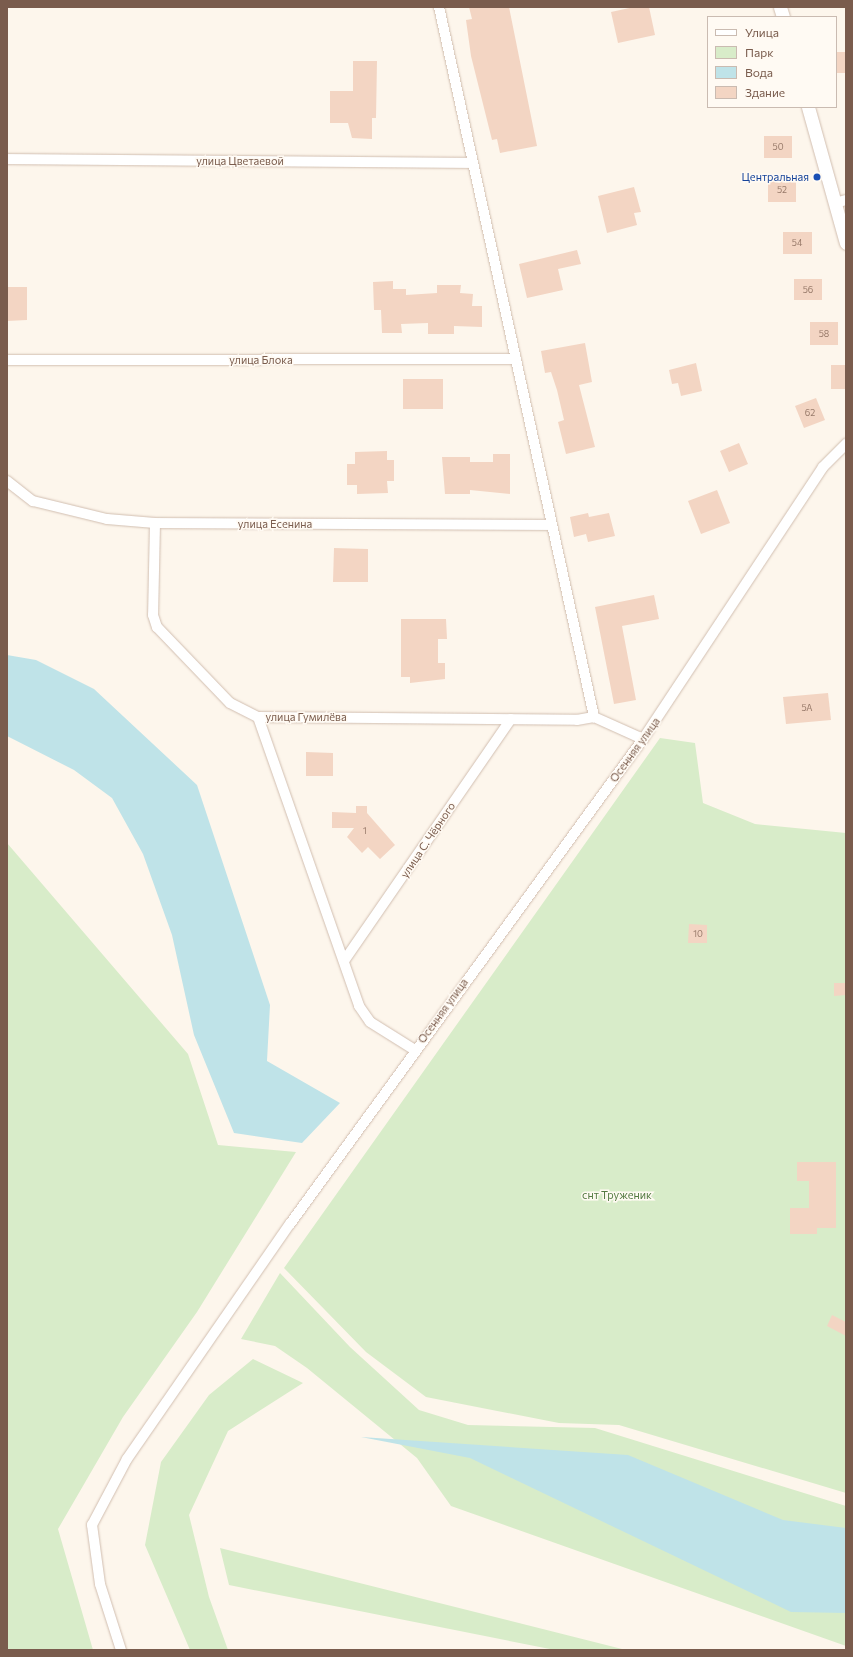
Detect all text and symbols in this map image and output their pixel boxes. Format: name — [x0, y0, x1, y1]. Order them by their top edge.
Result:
legend — [707, 16, 837, 108]
text: Улица — [745, 25, 779, 39]
text: Парк — [745, 45, 774, 59]
text: Вода — [745, 65, 773, 79]
text: Здание — [745, 85, 785, 99]
house number: 50 — [772, 142, 784, 152]
street label: улица Цветаевой — [196, 154, 284, 168]
place label: Центральная — [741, 170, 809, 184]
marker: Центральная — [812, 172, 822, 182]
house number: 52 — [777, 185, 787, 195]
house number: 54 — [792, 238, 802, 248]
house number: 56 — [803, 285, 813, 295]
house number: 58 — [819, 329, 829, 339]
street label: улица Блока — [229, 353, 293, 367]
house number: 62 — [805, 408, 815, 418]
street label: улица Есенина — [238, 517, 312, 531]
house number: 5А — [801, 703, 813, 713]
street label: улица Гумилёва — [265, 710, 347, 724]
street label: Осенняя улица — [607, 715, 663, 785]
street label: улица С. Чёрного — [398, 800, 458, 880]
house number: 1 — [363, 826, 367, 836]
house number: 10 — [693, 929, 703, 939]
street label: Осенняя улица — [415, 976, 471, 1046]
park label: снт Труженик — [582, 1188, 652, 1202]

